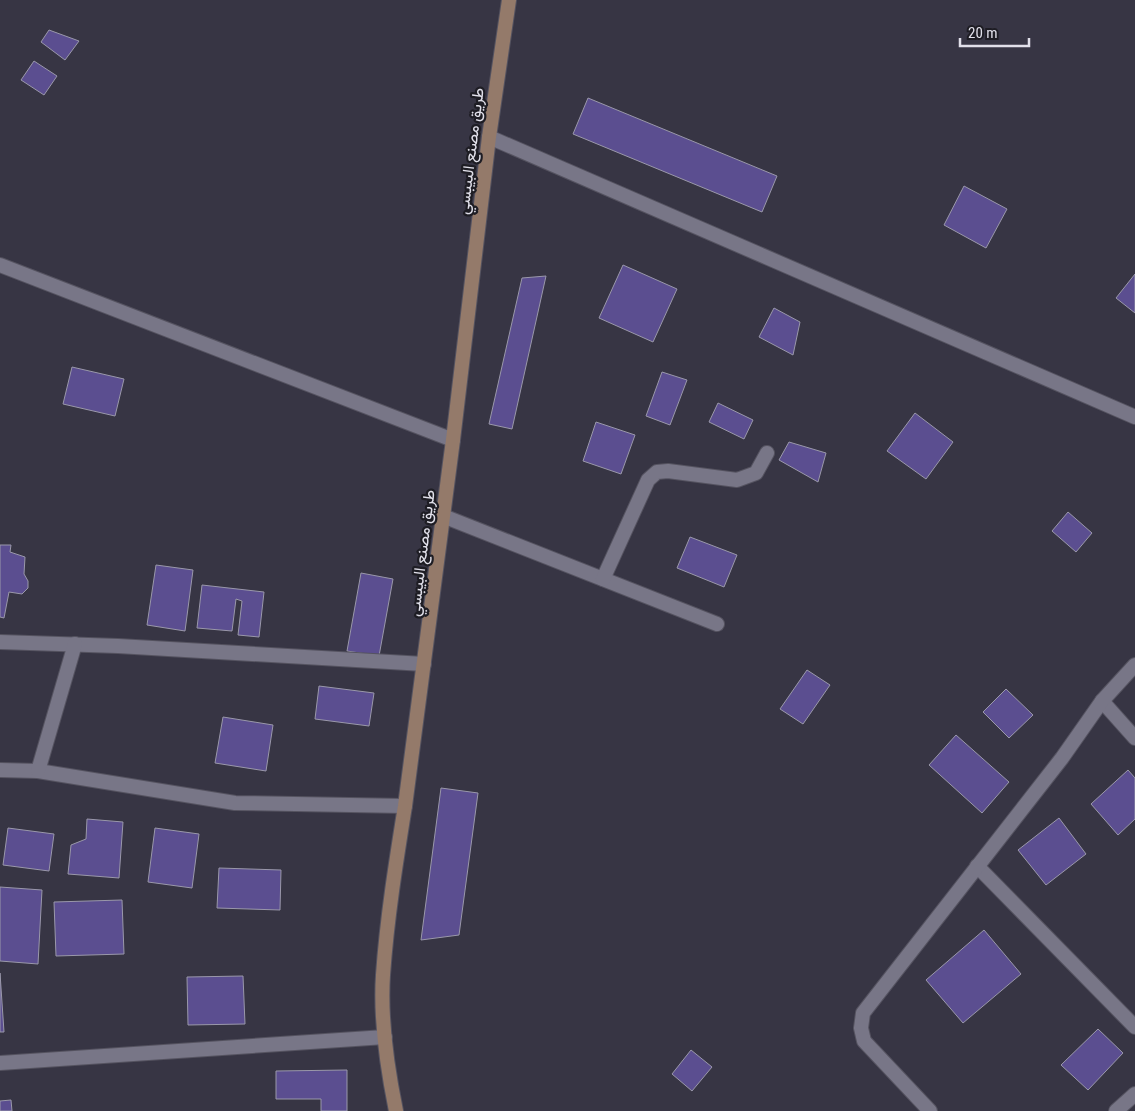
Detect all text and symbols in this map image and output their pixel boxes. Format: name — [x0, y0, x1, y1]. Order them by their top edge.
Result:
scale bar — [960, 15, 1029, 47]
text: 20 m — [968, 24, 998, 42]
street label: طريق مصنع البيبسي — [453, 87, 492, 216]
street label: طريق مصنع البيبسي — [404, 489, 443, 618]

